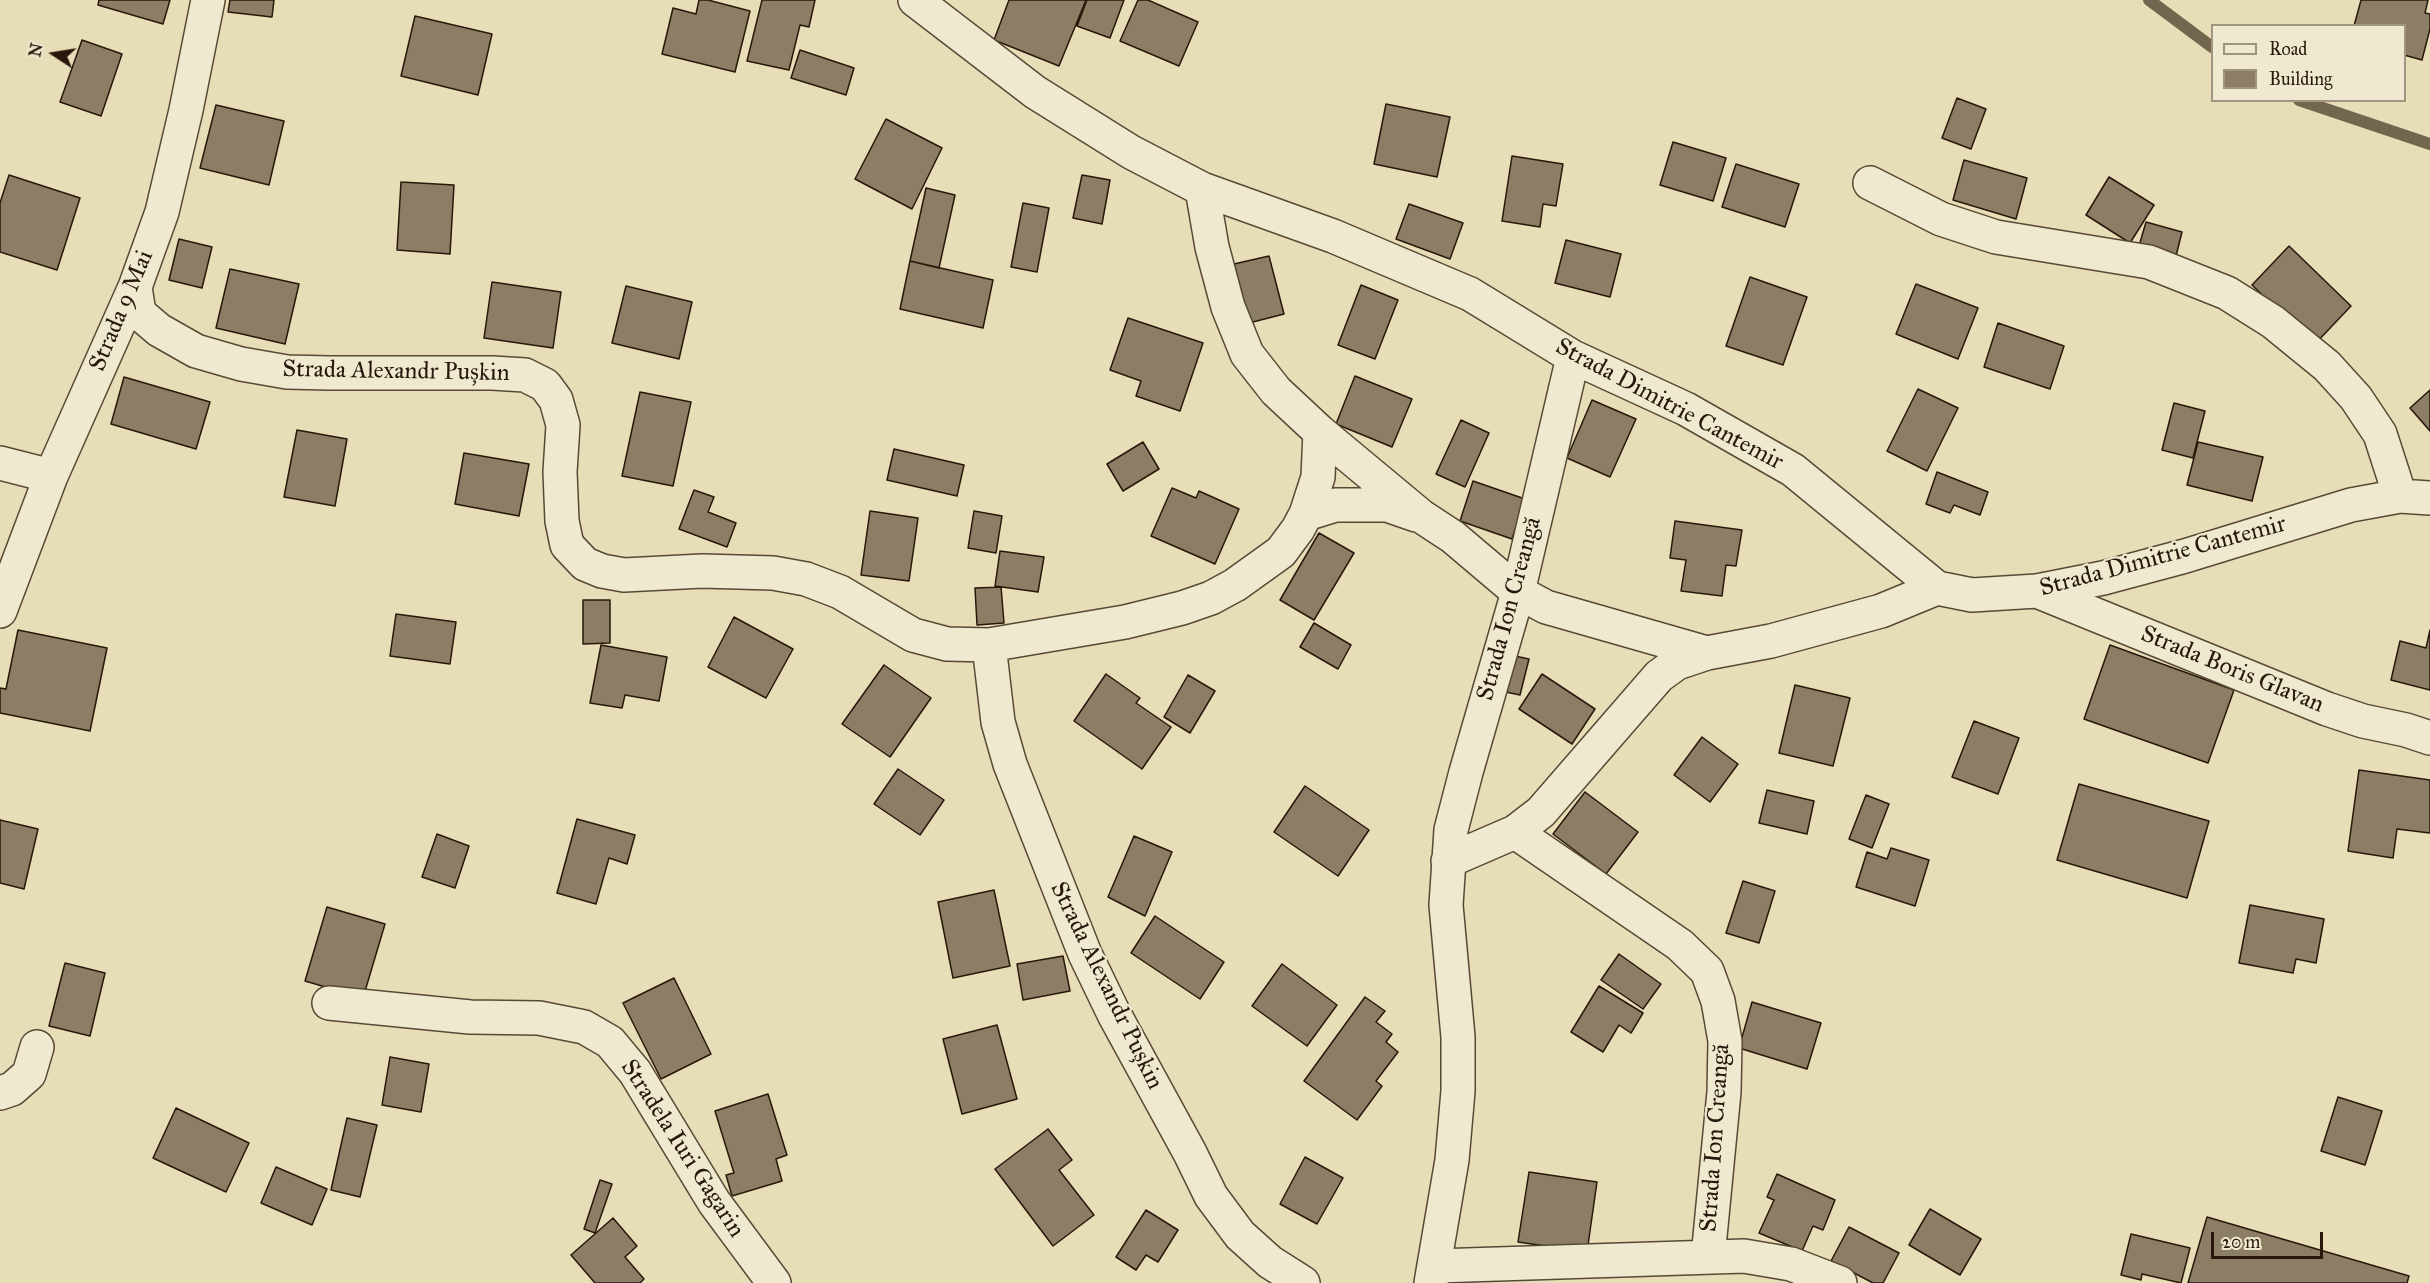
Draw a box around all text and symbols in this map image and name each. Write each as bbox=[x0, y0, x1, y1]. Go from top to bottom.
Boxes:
north arrow bbox=[24, 24, 84, 84]
legend bbox=[2211, 24, 2406, 102]
text: Road bbox=[2269, 38, 2307, 60]
text: N bbox=[25, 42, 47, 59]
text: Building bbox=[2269, 68, 2332, 90]
street label: Strada 9 Mai bbox=[84, 246, 160, 376]
street label: Strada Dimitrie Cantemir bbox=[1550, 333, 1788, 477]
street label: Strada Alexandr Pușkin bbox=[282, 356, 510, 388]
street label: Strada Dimitrie Cantemir bbox=[2037, 510, 2289, 604]
street label: Strada Ion Creangă bbox=[1472, 514, 1548, 704]
street label: Strada Boris Glavan bbox=[2136, 620, 2328, 720]
street label: Strada Alexandr Pușkin bbox=[1043, 878, 1169, 1094]
street label: Strada Ion Creangă bbox=[1695, 1043, 1737, 1233]
street label: Stradela Iuri Gagarin bbox=[614, 1055, 750, 1243]
scale bar bbox=[2214, 1220, 2326, 1258]
text: 20 m bbox=[2222, 1231, 2260, 1253]

